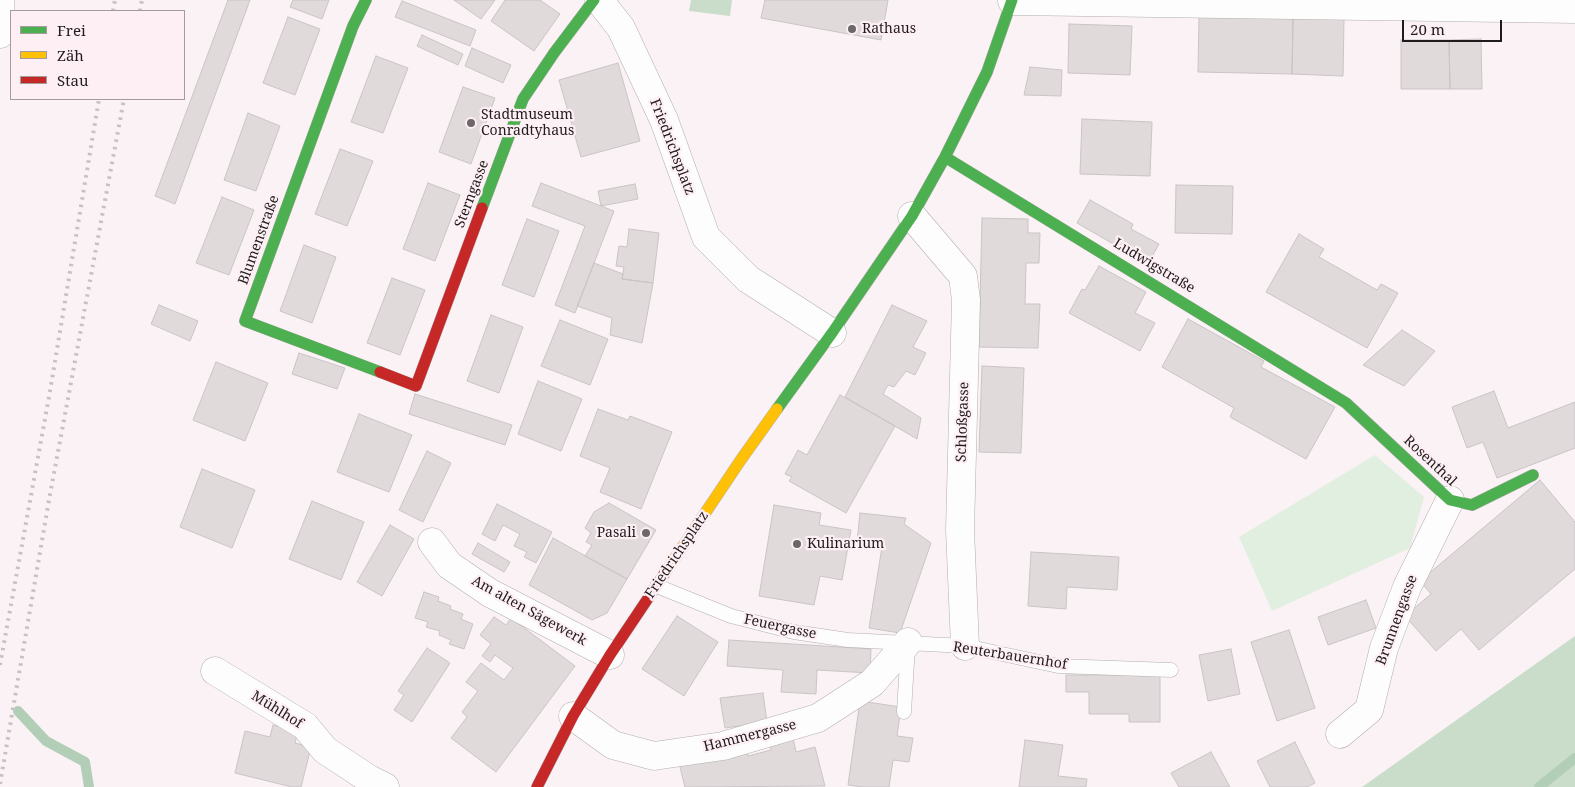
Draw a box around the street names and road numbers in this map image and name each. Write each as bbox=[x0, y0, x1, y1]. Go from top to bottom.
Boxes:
street label: Friedrichsplatz bbox=[646, 97, 698, 197]
street label: Sterngasse bbox=[451, 158, 493, 230]
street label: Blumenstraße bbox=[235, 193, 283, 287]
street label: Ludwigstraße bbox=[1110, 235, 1198, 297]
street label: Schloßgasse bbox=[953, 382, 973, 462]
street label: Rosenthal bbox=[1400, 432, 1460, 490]
street label: Friedrichsplatz bbox=[642, 508, 712, 602]
street label: Am alten Sägewerk bbox=[469, 572, 589, 650]
street label: Brunnengasse bbox=[1373, 573, 1421, 667]
street label: Feuergasse bbox=[742, 611, 818, 643]
street label: Reuterbauernhof bbox=[952, 639, 1068, 673]
street label: Mühlhof bbox=[248, 688, 306, 732]
street label: Hammergasse bbox=[702, 716, 798, 756]

